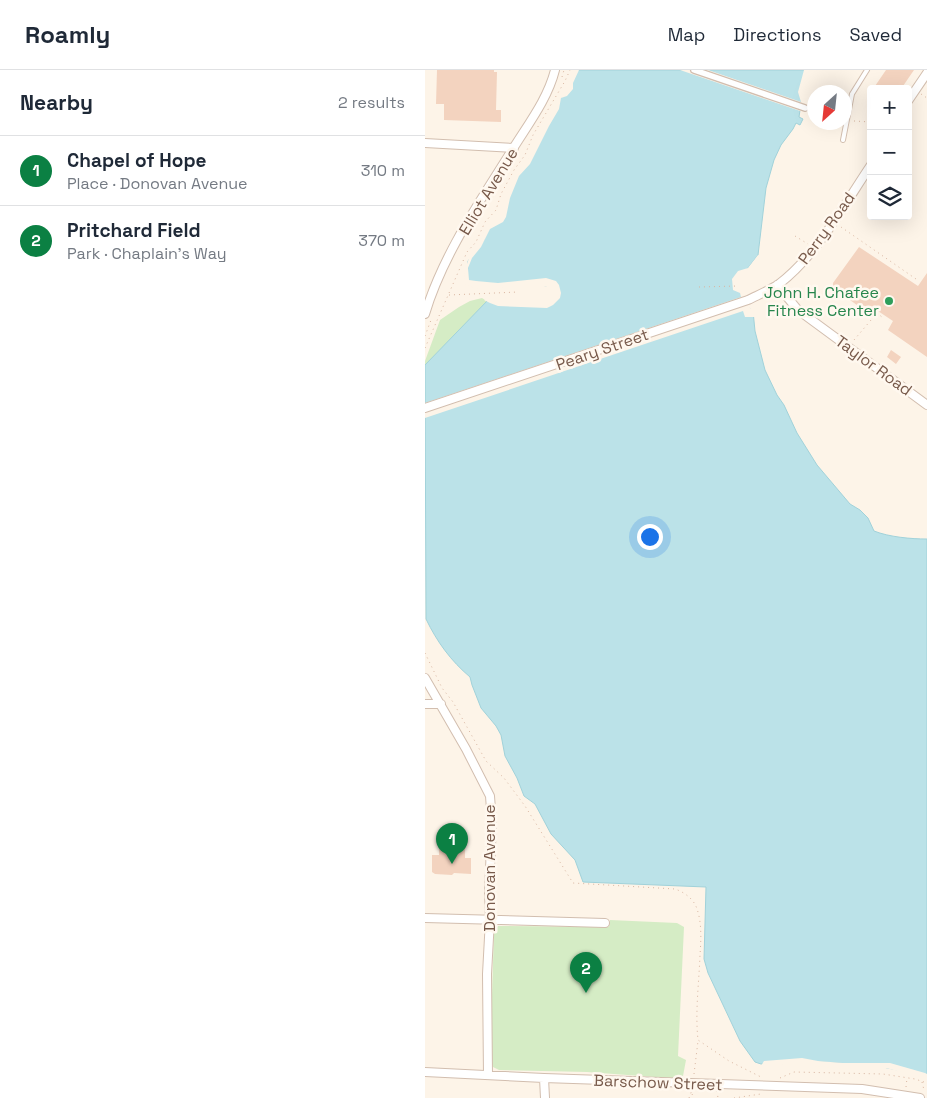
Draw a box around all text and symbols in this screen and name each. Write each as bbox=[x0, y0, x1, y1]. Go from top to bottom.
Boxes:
text: Roamly bbox=[25, 19, 110, 50]
text: Map bbox=[668, 23, 705, 46]
text: Directions bbox=[733, 23, 822, 46]
text: Saved bbox=[850, 23, 902, 46]
north arrow bbox=[807, 85, 852, 130]
map controls bbox=[867, 85, 912, 220]
button: + bbox=[867, 85, 912, 130]
text: Nearby bbox=[20, 89, 93, 116]
text: 2 results bbox=[338, 92, 405, 113]
button: − bbox=[867, 130, 912, 175]
street label: Elliot Avenue bbox=[454, 144, 523, 239]
text: Chapel of Hope bbox=[67, 148, 207, 173]
text: 1 bbox=[32, 160, 40, 181]
text: 310 m bbox=[361, 160, 405, 181]
text: Place · Donovan Avenue bbox=[67, 173, 247, 194]
button: layers bbox=[867, 175, 912, 220]
street label: Perry Road bbox=[793, 188, 860, 268]
text: Pritchard Field bbox=[67, 218, 201, 243]
text: 2 bbox=[31, 230, 41, 251]
text: 370 m bbox=[358, 230, 405, 251]
text: Park · Chaplain's Way bbox=[67, 243, 226, 264]
place label: John H. Chafee Fitness Center bbox=[764, 282, 879, 321]
marker: John H. Chafee Fitness Center bbox=[883, 295, 895, 307]
street label: Peary Street bbox=[553, 324, 651, 375]
street label: Taylor Road bbox=[831, 330, 916, 400]
your location bbox=[637, 524, 663, 550]
street label: Donovan Avenue bbox=[479, 804, 500, 932]
pin: 1 bbox=[436, 823, 468, 864]
pin: 2 bbox=[570, 952, 602, 993]
street label: Barschow Street bbox=[593, 1070, 723, 1095]

